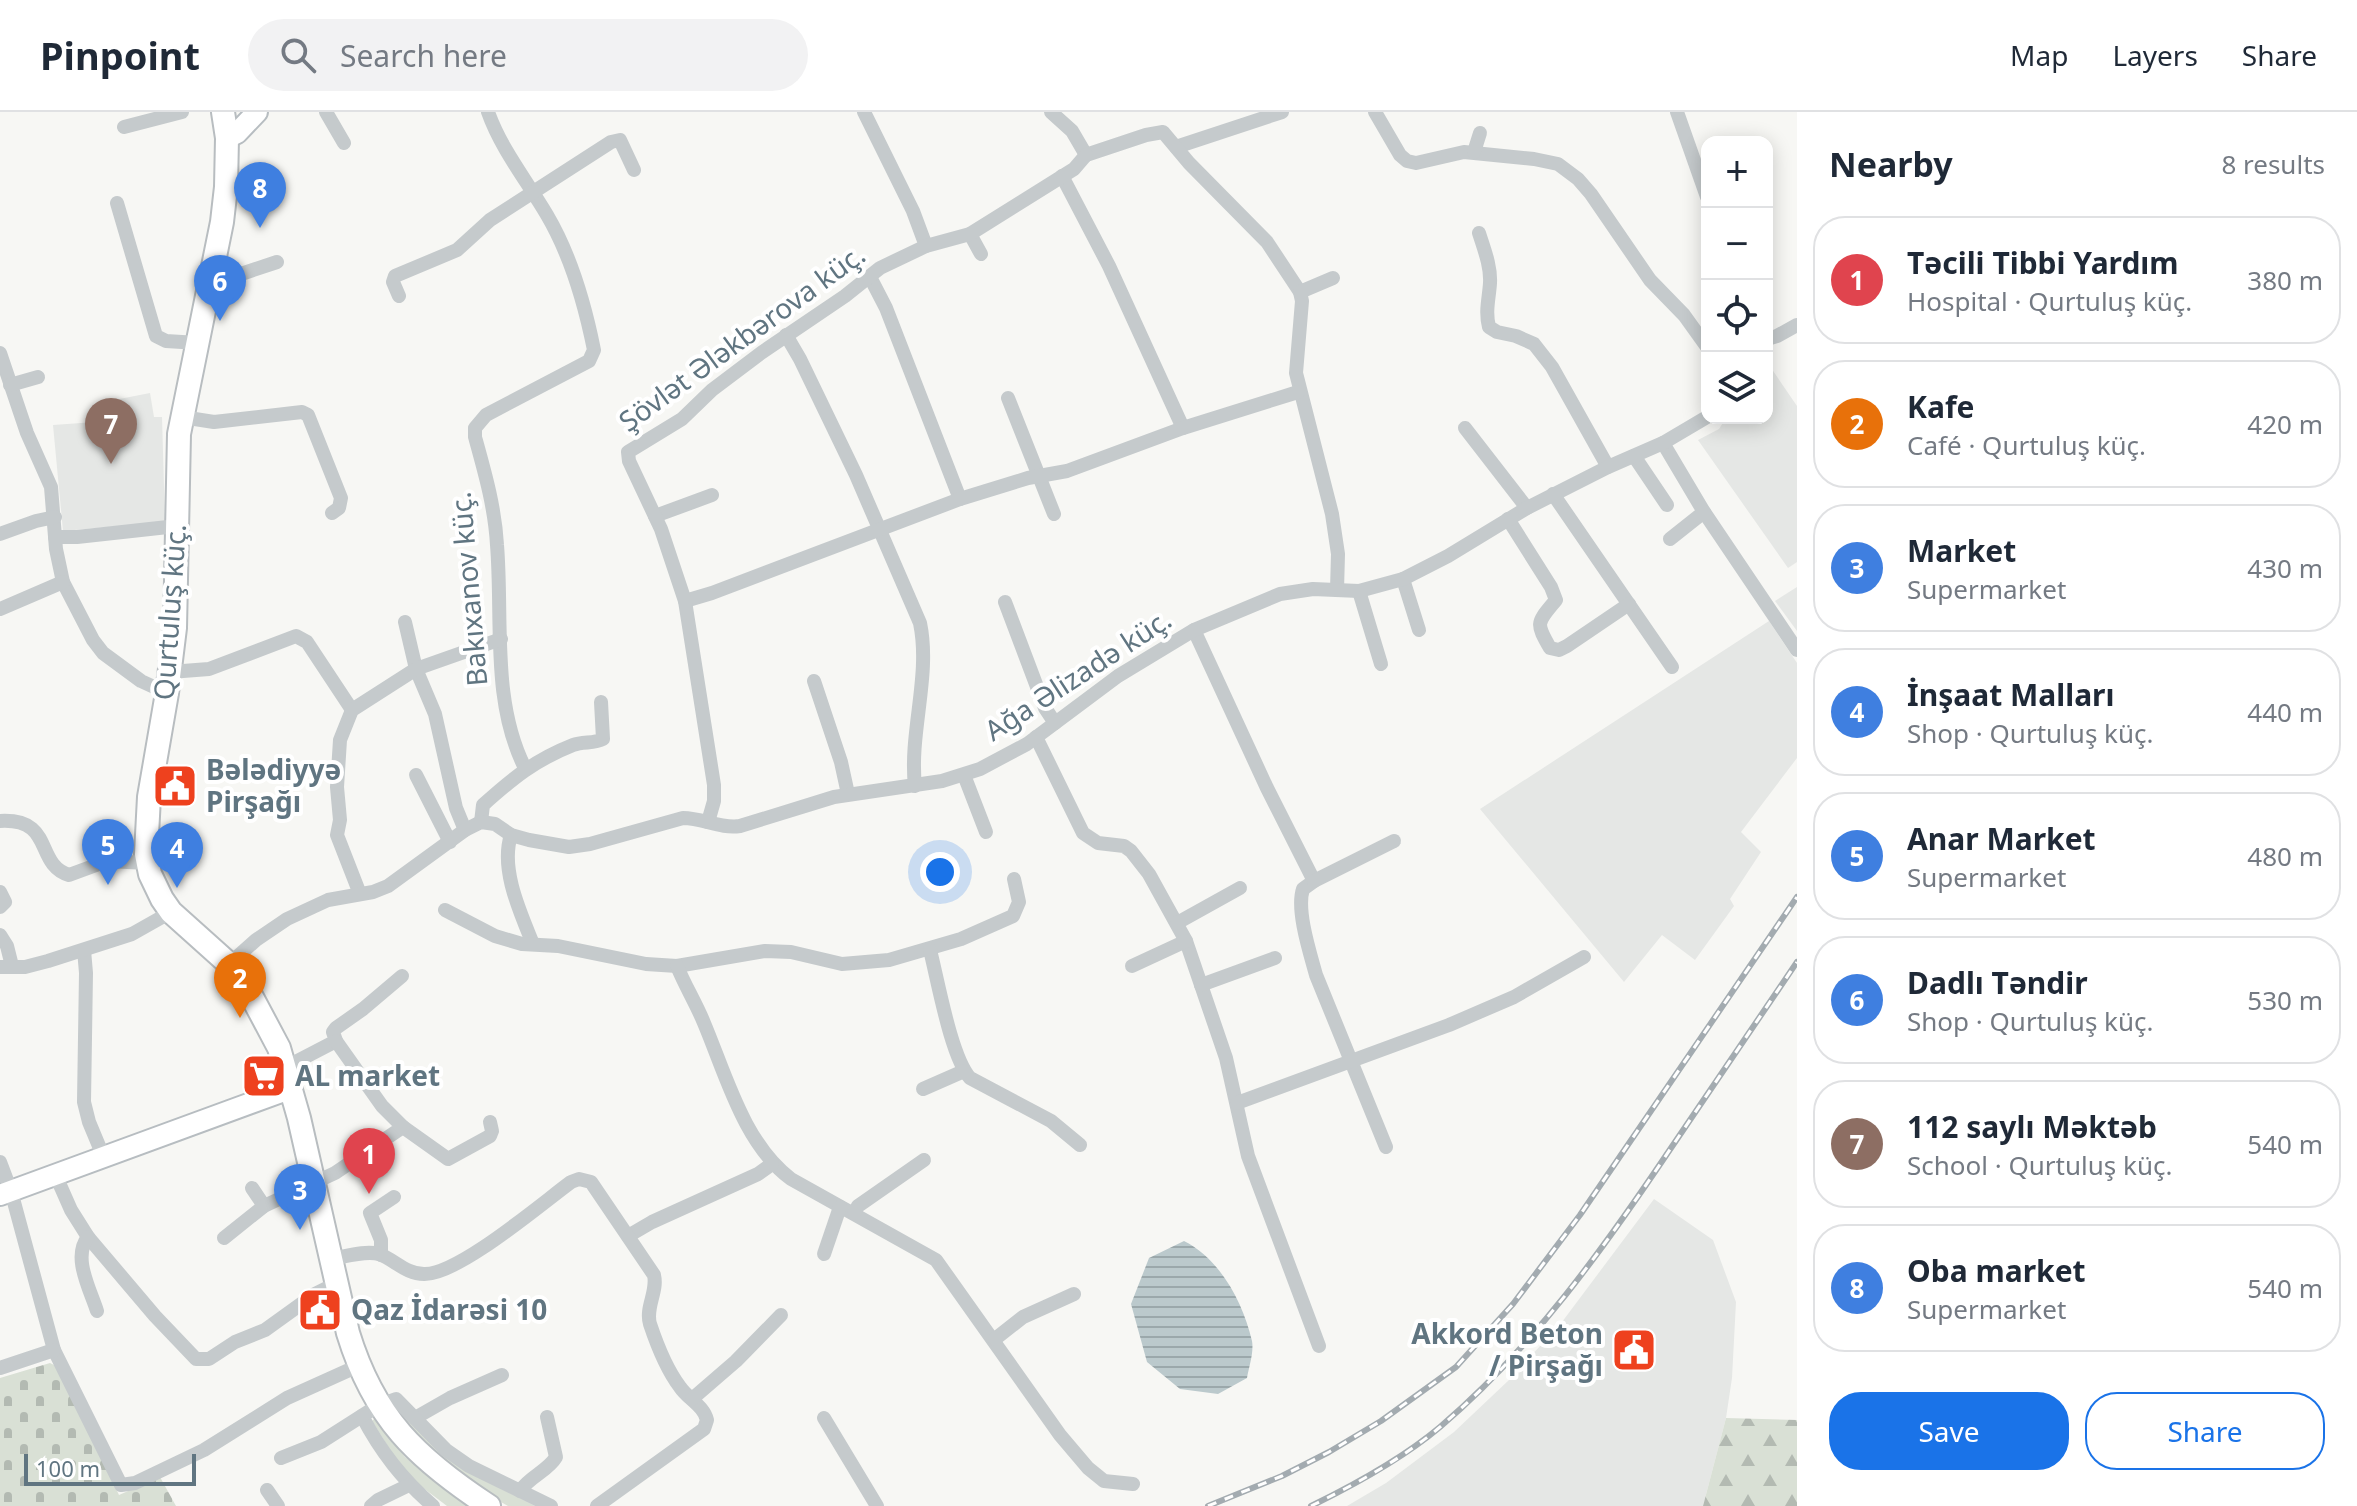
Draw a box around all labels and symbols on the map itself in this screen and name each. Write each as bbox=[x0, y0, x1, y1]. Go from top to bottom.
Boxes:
pin: 8 bbox=[234, 162, 286, 228]
street label: Şövlət Ələkbərova küç. bbox=[611, 235, 872, 440]
pin: 6 bbox=[194, 255, 246, 321]
pin: 7 bbox=[85, 398, 137, 464]
street label: Bakıxanov küç. bbox=[441, 490, 495, 688]
street label: Qurtuluş küç. bbox=[144, 523, 194, 701]
street label: Ağa Əlizadə küç. bbox=[977, 600, 1178, 749]
place label: Bələdiyyə Pirşağı bbox=[206, 750, 341, 820]
public building icon: Bələdiyyə Pirşağı bbox=[151, 762, 199, 810]
pin: 5 bbox=[82, 819, 134, 885]
pin: 4 bbox=[151, 822, 203, 888]
your location bbox=[920, 852, 960, 892]
pin: 2 bbox=[214, 952, 266, 1018]
supermarket icon: AL market bbox=[240, 1052, 288, 1100]
place label: AL market bbox=[295, 1056, 440, 1094]
pin: 1 bbox=[343, 1128, 395, 1194]
pin: 3 bbox=[274, 1164, 326, 1230]
public building icon: Qaz İdarəsi 10 bbox=[296, 1286, 344, 1334]
place label: Qaz İdarəsi 10 bbox=[351, 1290, 547, 1328]
place label: Akkord Beton / Pirşağı bbox=[1411, 1314, 1603, 1384]
public building icon: Akkord Beton / Pirşağı bbox=[1610, 1326, 1658, 1374]
scale bar bbox=[24, 1450, 196, 1486]

